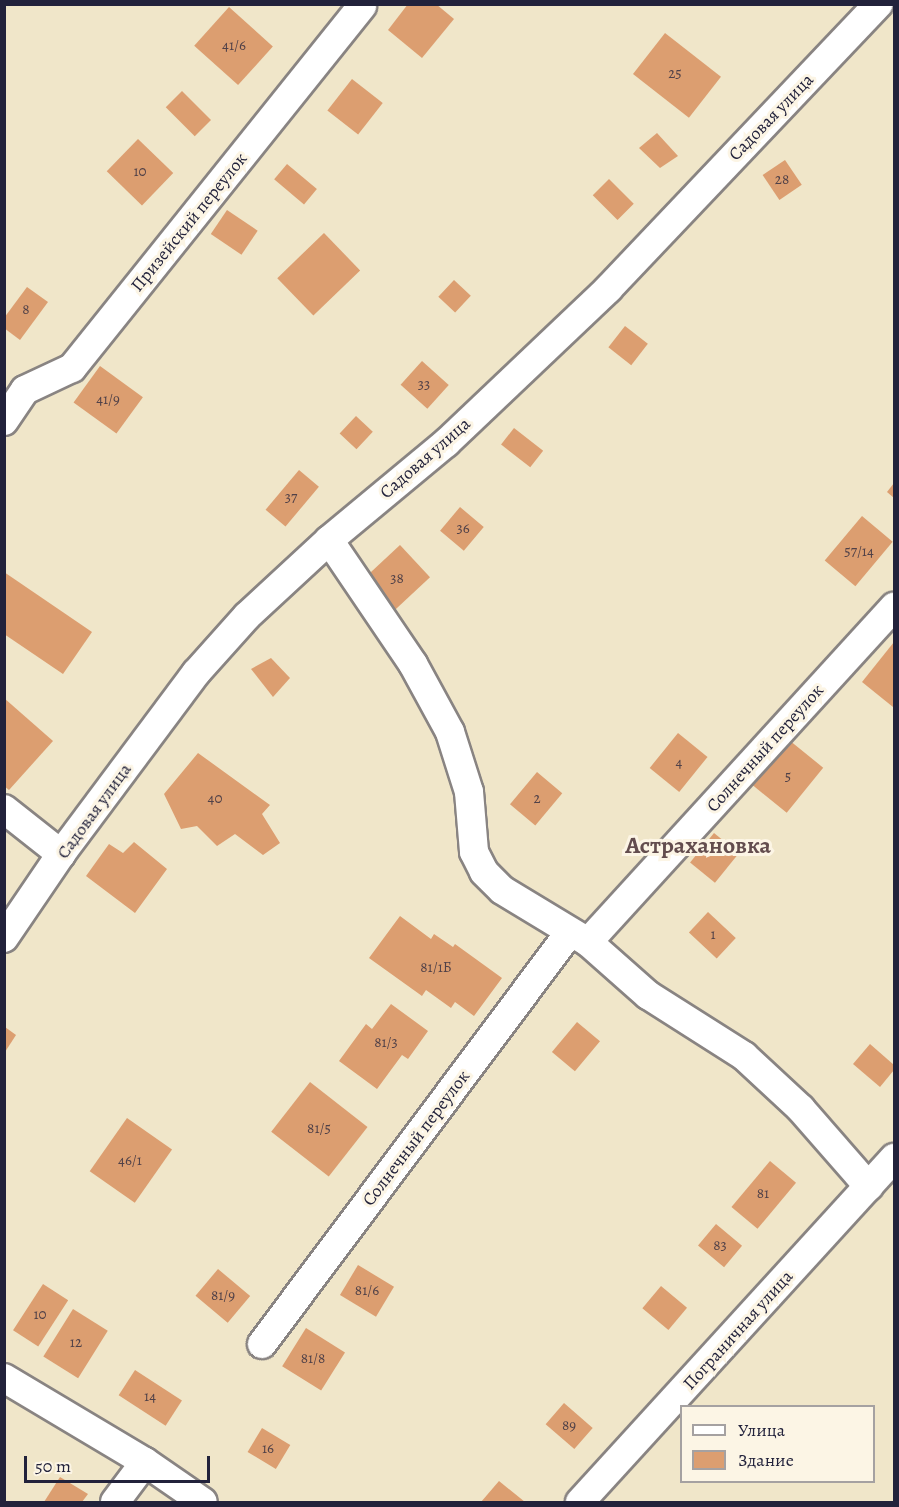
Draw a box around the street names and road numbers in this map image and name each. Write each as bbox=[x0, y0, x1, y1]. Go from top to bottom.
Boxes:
street label: Садовая улица bbox=[724, 69, 818, 165]
street label: Призейский переулок bbox=[126, 148, 252, 296]
street label: Садовая улица bbox=[375, 413, 475, 503]
street label: Солнечный переулок bbox=[702, 680, 828, 816]
street label: Садовая улица bbox=[52, 759, 136, 863]
street label: Солнечный переулок bbox=[358, 1066, 474, 1210]
street label: Пограничная улица bbox=[679, 1266, 797, 1394]

